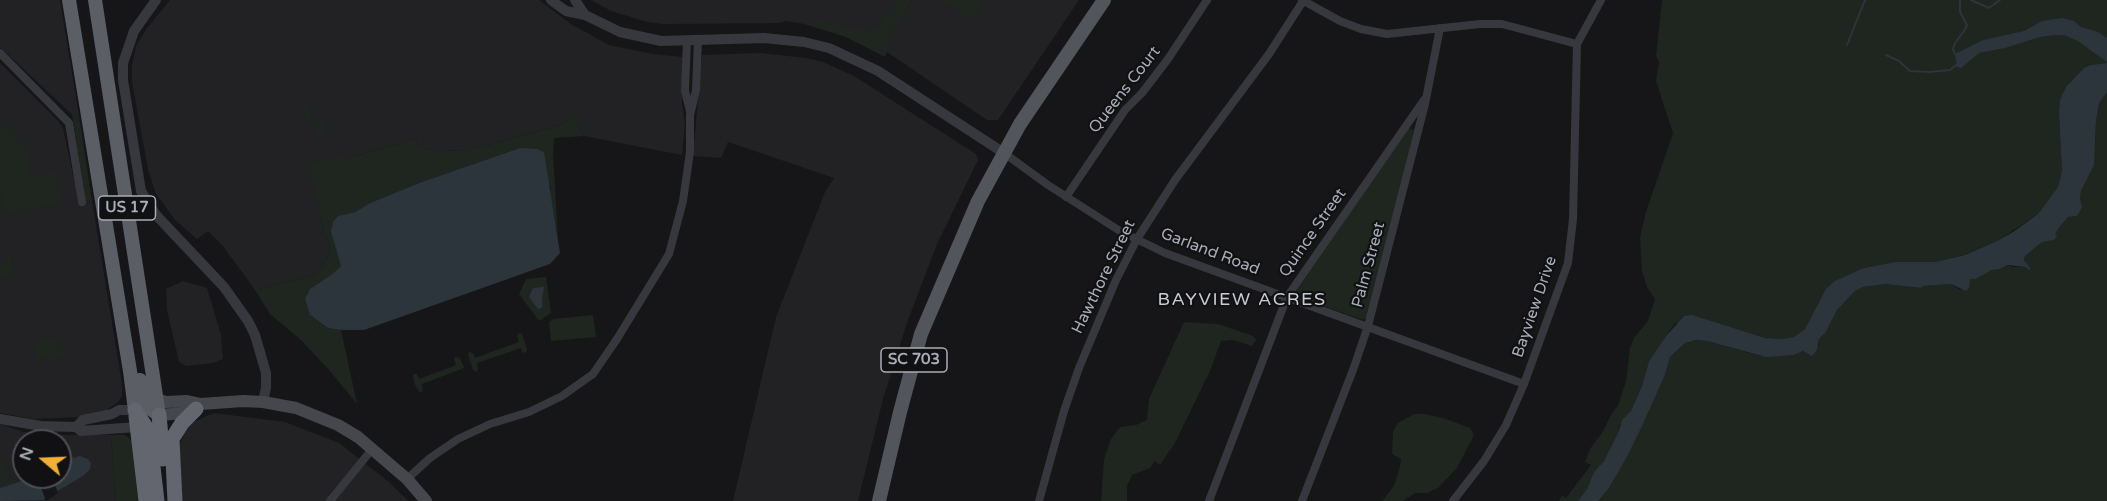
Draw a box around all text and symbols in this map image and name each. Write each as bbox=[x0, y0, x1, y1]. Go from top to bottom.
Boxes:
street label: Queens Court bbox=[1085, 43, 1165, 137]
street label: Quince Street bbox=[1275, 185, 1351, 281]
road number: US 17 bbox=[98, 196, 156, 220]
street label: Hawthore Street bbox=[1068, 217, 1140, 337]
street label: Palm Street bbox=[1348, 220, 1390, 310]
street label: Garland Road bbox=[1158, 224, 1262, 280]
street label: Bayview Drive bbox=[1509, 254, 1561, 360]
district label: BAYVIEW ACRES bbox=[1157, 289, 1327, 311]
road number: SC 703 bbox=[881, 348, 947, 372]
north arrow bbox=[12, 429, 72, 489]
text: N bbox=[15, 444, 38, 463]

